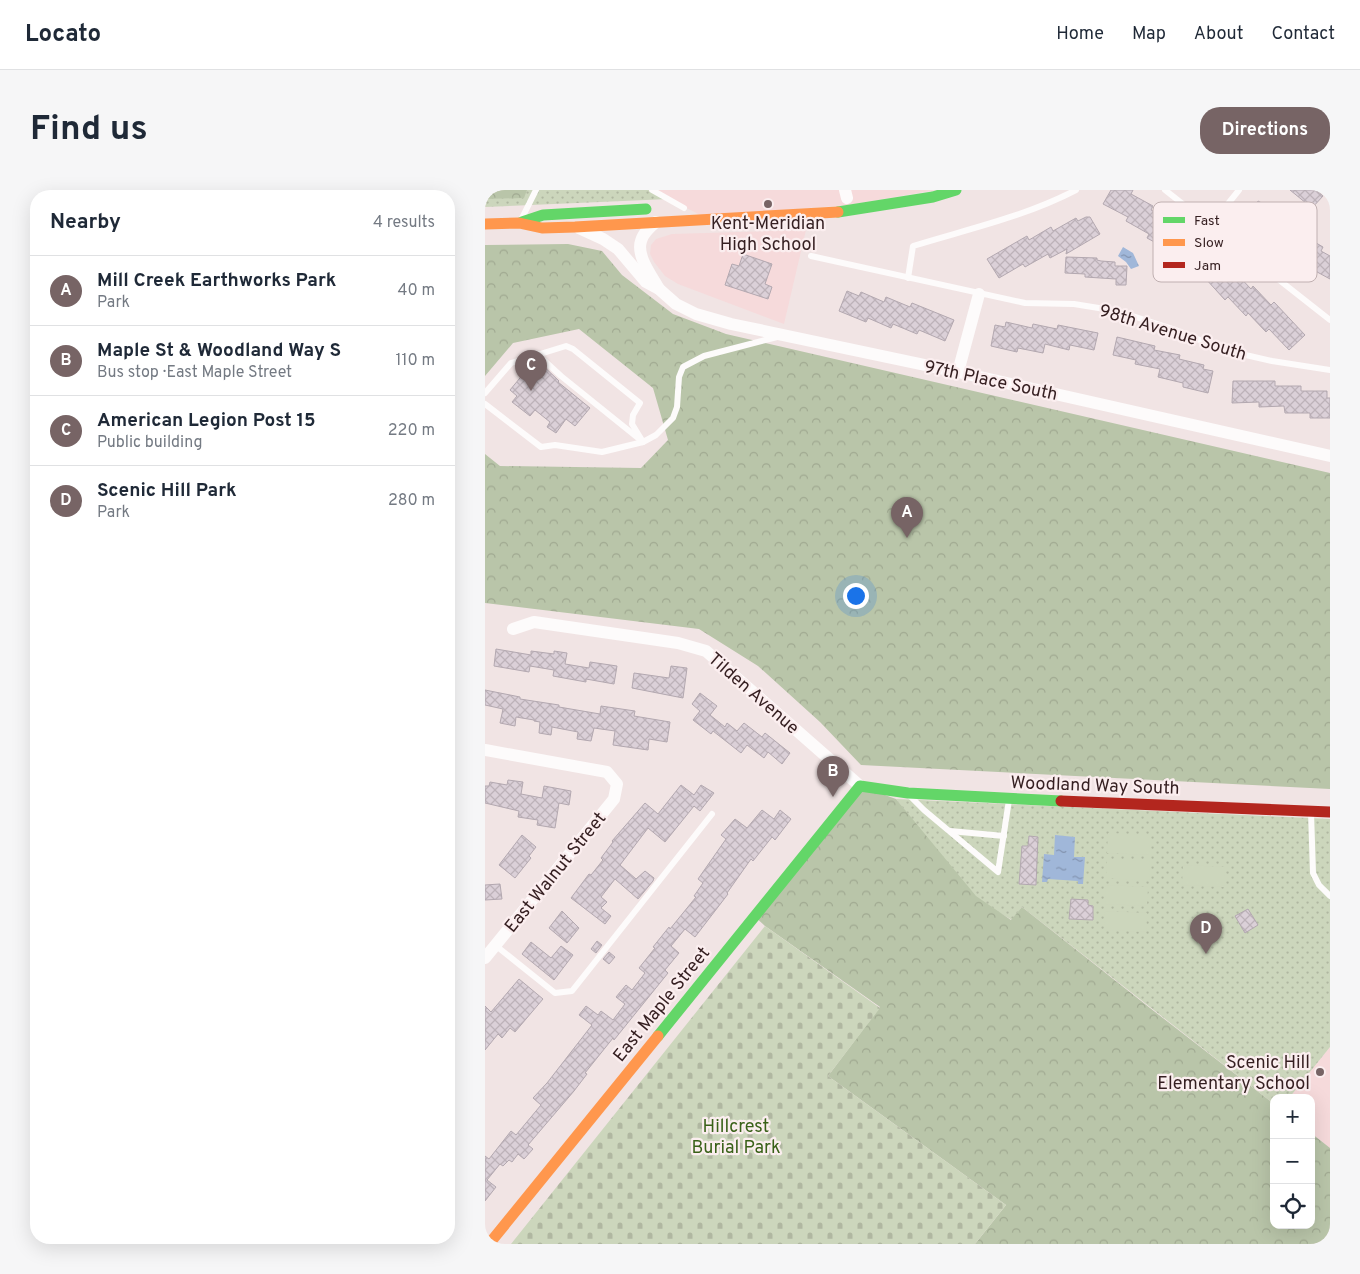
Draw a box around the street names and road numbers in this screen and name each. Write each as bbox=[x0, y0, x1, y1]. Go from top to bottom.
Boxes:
street label: 98th Avenue South bbox=[1096, 300, 1249, 367]
street label: 97th Place South bbox=[922, 356, 1060, 407]
street label: Tilden Avenue bbox=[703, 648, 803, 740]
street label: Woodland Way South bbox=[1010, 772, 1180, 801]
street label: East Walnut Street bbox=[500, 808, 612, 938]
street label: East Maple Street bbox=[609, 943, 716, 1067]

